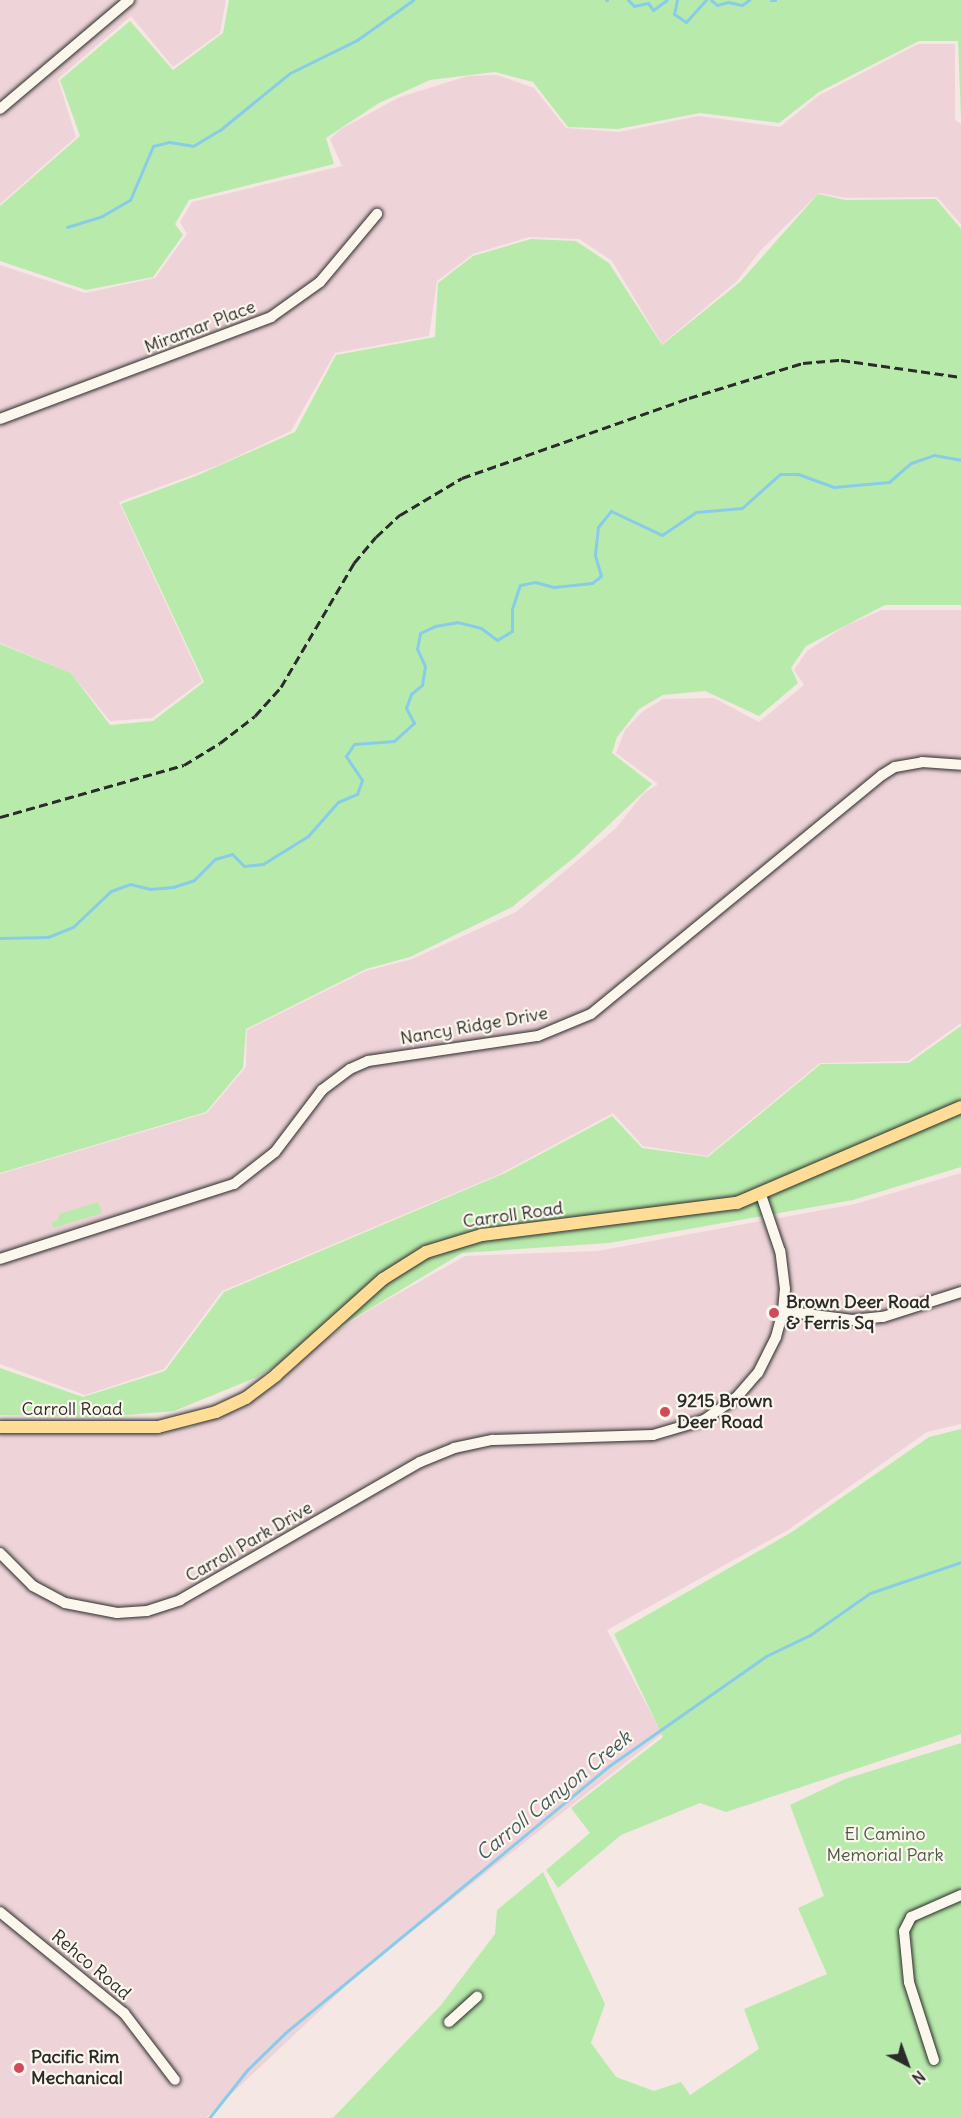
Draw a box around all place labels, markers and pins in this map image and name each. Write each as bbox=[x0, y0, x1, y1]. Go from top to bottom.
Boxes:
place label: Brown Deer Road & Ferris Sq bbox=[786, 1292, 930, 1334]
marker: Brown Deer Road & Ferris Sq bbox=[767, 1306, 781, 1320]
place label: 9215 Brown Deer Road bbox=[677, 1391, 773, 1434]
marker: 9215 Brown Deer Road bbox=[658, 1405, 672, 1419]
place label: Pacific Rim Mechanical bbox=[31, 2047, 123, 2090]
marker: Pacific Rim Mechanical bbox=[12, 2061, 26, 2075]

